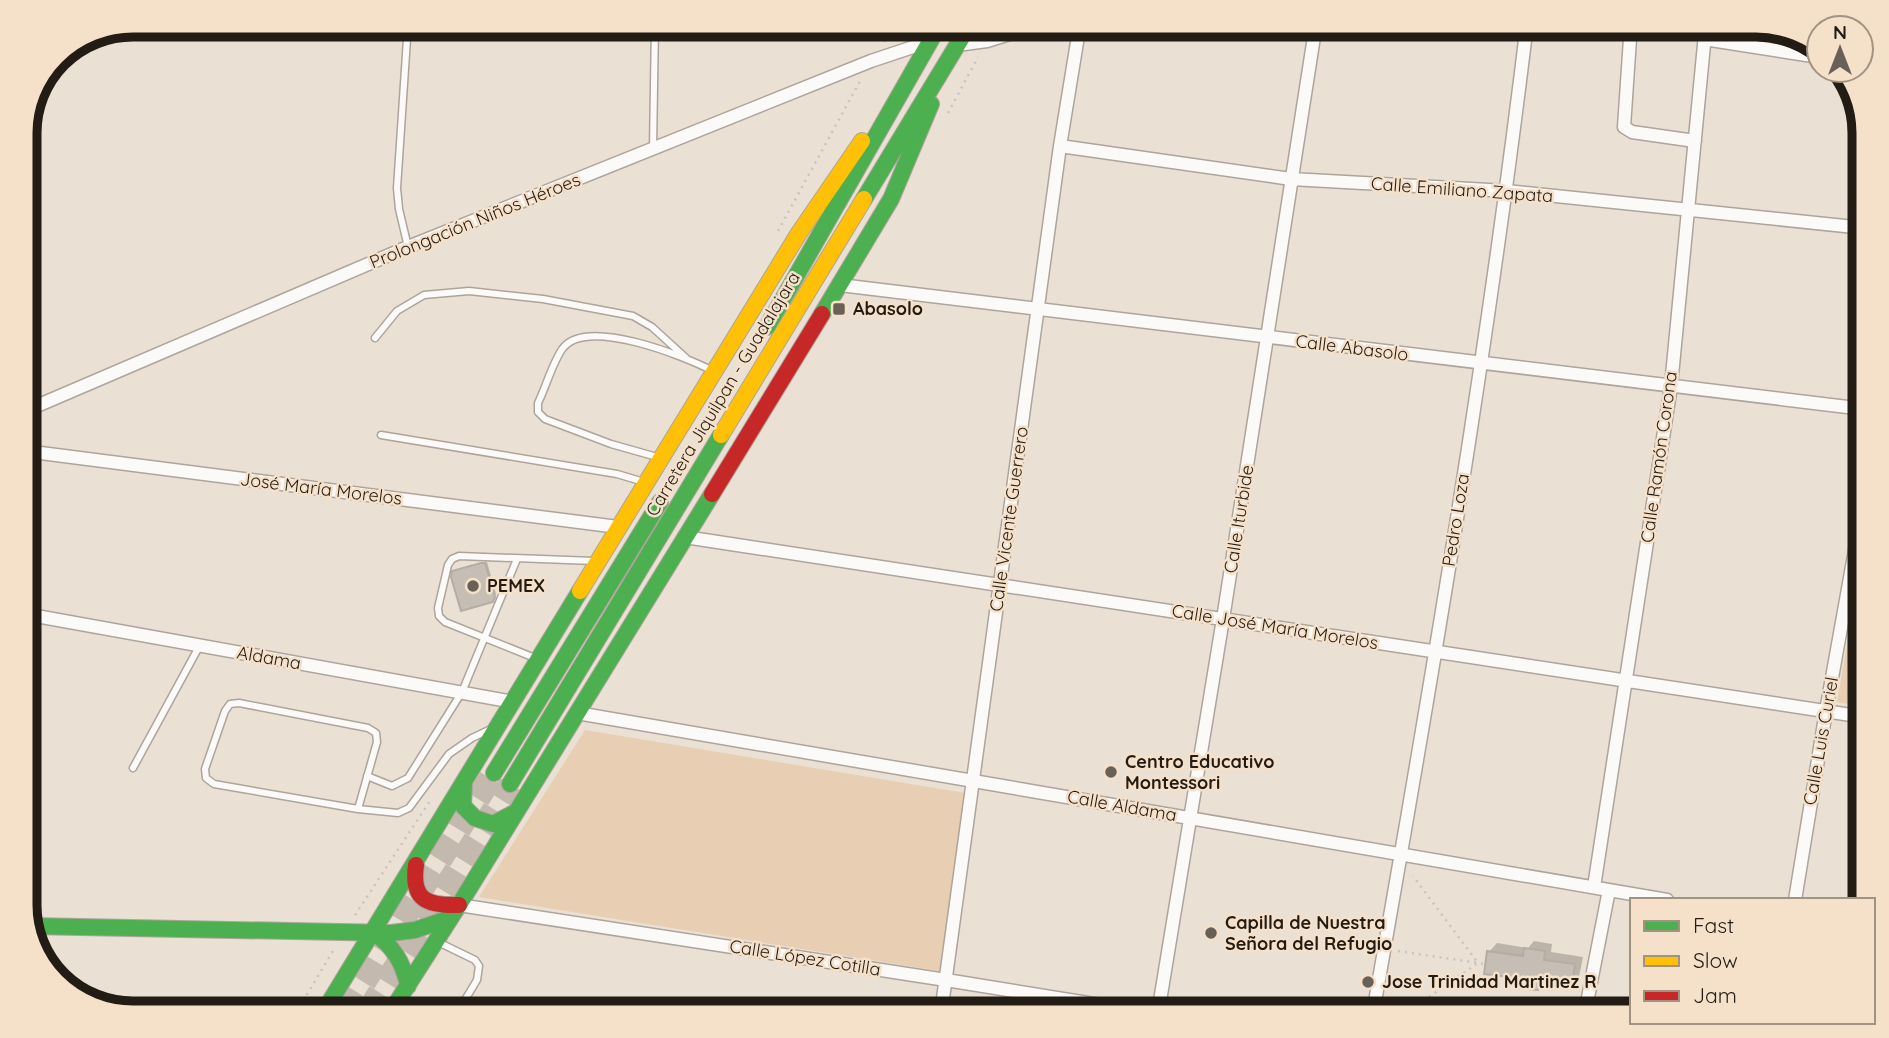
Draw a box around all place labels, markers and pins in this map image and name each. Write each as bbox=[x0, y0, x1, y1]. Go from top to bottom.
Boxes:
place label: Abasolo bbox=[853, 297, 923, 320]
marker: Abasolo bbox=[831, 301, 847, 317]
place label: PEMEX bbox=[487, 574, 545, 597]
marker: PEMEX bbox=[465, 578, 481, 594]
place label: Centro Educativo Montessori bbox=[1125, 750, 1275, 794]
marker: Centro Educativo Montessori bbox=[1103, 764, 1119, 780]
place label: Capilla de Nuestra Señora del Refugio bbox=[1225, 911, 1392, 955]
marker: Capilla de Nuestra Señora del Refugio bbox=[1203, 925, 1219, 941]
place label: Jose Trinidad Martinez R bbox=[1382, 970, 1597, 993]
marker: Jose Trinidad Martinez R bbox=[1360, 974, 1376, 990]

